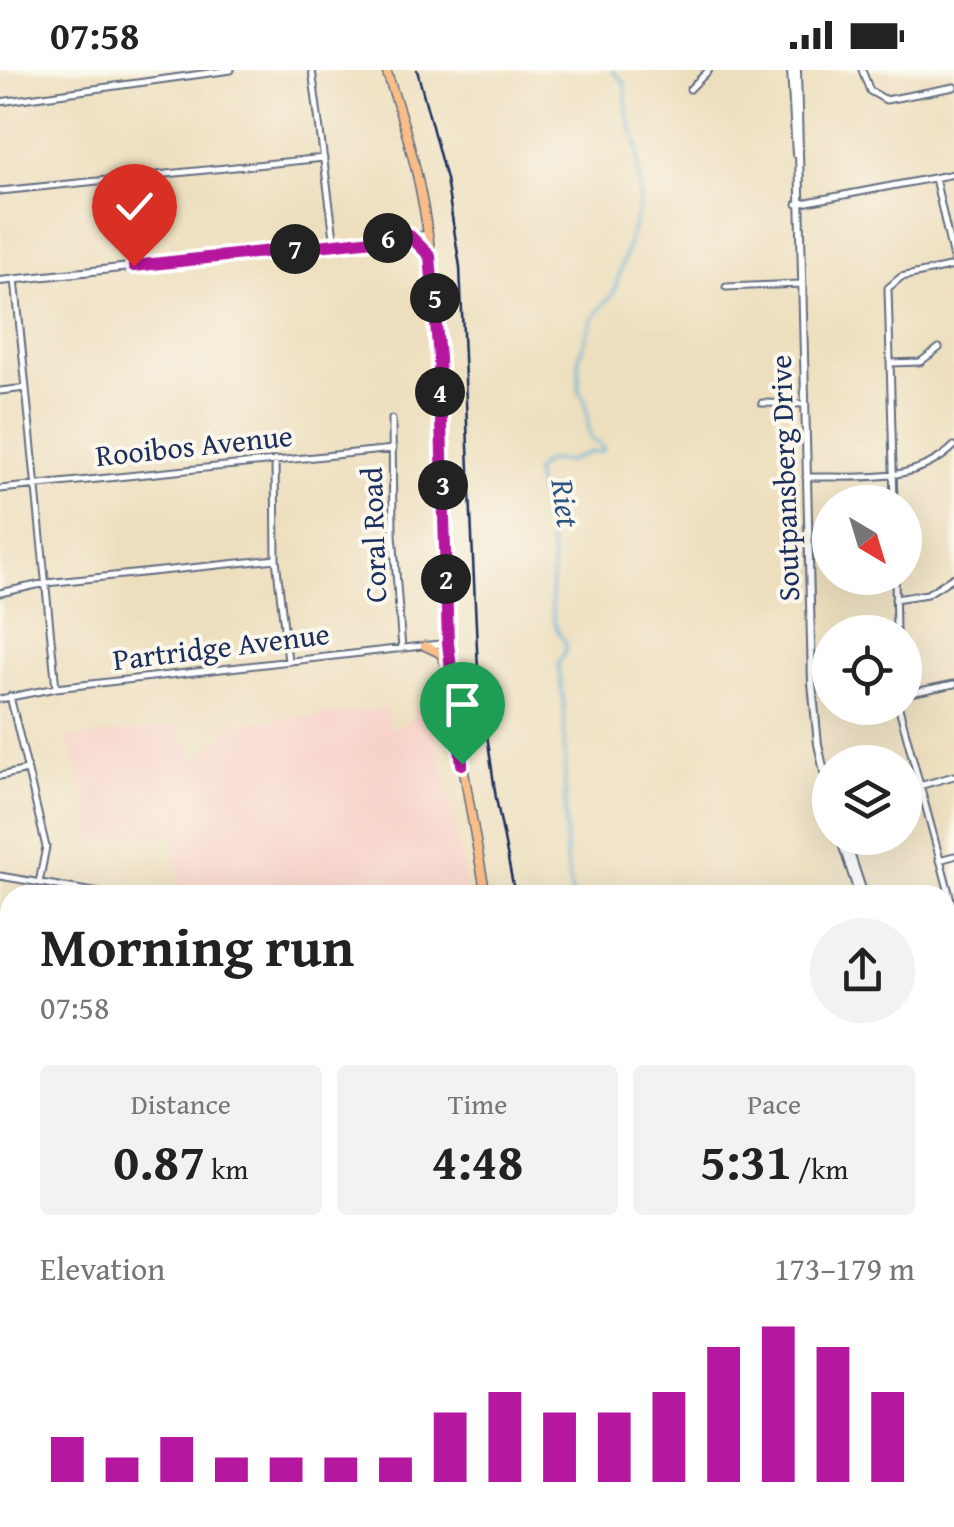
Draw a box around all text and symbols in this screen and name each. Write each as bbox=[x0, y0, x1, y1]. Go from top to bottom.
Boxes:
text: 07:58 bbox=[50, 7, 140, 63]
pin bbox=[92, 164, 177, 267]
icon: check bbox=[107, 179, 162, 234]
pin: 6 bbox=[363, 213, 413, 263]
text: 6 bbox=[381, 217, 395, 258]
pin: 7 bbox=[270, 224, 320, 274]
text: 7 bbox=[288, 228, 302, 269]
pin: 5 bbox=[410, 273, 460, 323]
text: 5 bbox=[428, 277, 442, 318]
street label: Soutpansberg Drive bbox=[758, 354, 810, 602]
pin: 4 bbox=[415, 367, 465, 417]
text: 4 bbox=[433, 371, 447, 412]
street label: Rooibos Avenue bbox=[93, 413, 295, 477]
pin: 3 bbox=[418, 460, 468, 510]
text: 3 bbox=[436, 464, 450, 505]
street label: Coral Road bbox=[349, 466, 397, 604]
water label: Riet bbox=[539, 475, 593, 531]
north arrow bbox=[812, 485, 922, 595]
map controls bbox=[812, 485, 922, 855]
pin: 2 bbox=[421, 554, 471, 604]
text: 2 bbox=[439, 558, 453, 599]
street label: Partridge Avenue bbox=[110, 611, 332, 681]
button: locate bbox=[812, 615, 922, 725]
pin bbox=[420, 662, 505, 765]
icon: arrive bbox=[435, 677, 490, 732]
button: layers bbox=[812, 745, 922, 855]
text: Morning run bbox=[40, 906, 354, 986]
button: share bbox=[810, 918, 915, 1023]
text: 07:58 bbox=[40, 984, 109, 1031]
text: Distance bbox=[131, 1083, 231, 1124]
text: Time bbox=[448, 1083, 507, 1124]
text: Pace bbox=[747, 1083, 801, 1124]
text: 0.87 bbox=[113, 1124, 205, 1197]
text: 4:48 bbox=[432, 1124, 523, 1197]
text: 5:31 bbox=[700, 1124, 792, 1197]
text: km bbox=[205, 1148, 248, 1189]
text: /km bbox=[792, 1148, 848, 1189]
text: Elevation bbox=[40, 1245, 165, 1292]
text: 173–179 m bbox=[774, 1245, 915, 1292]

